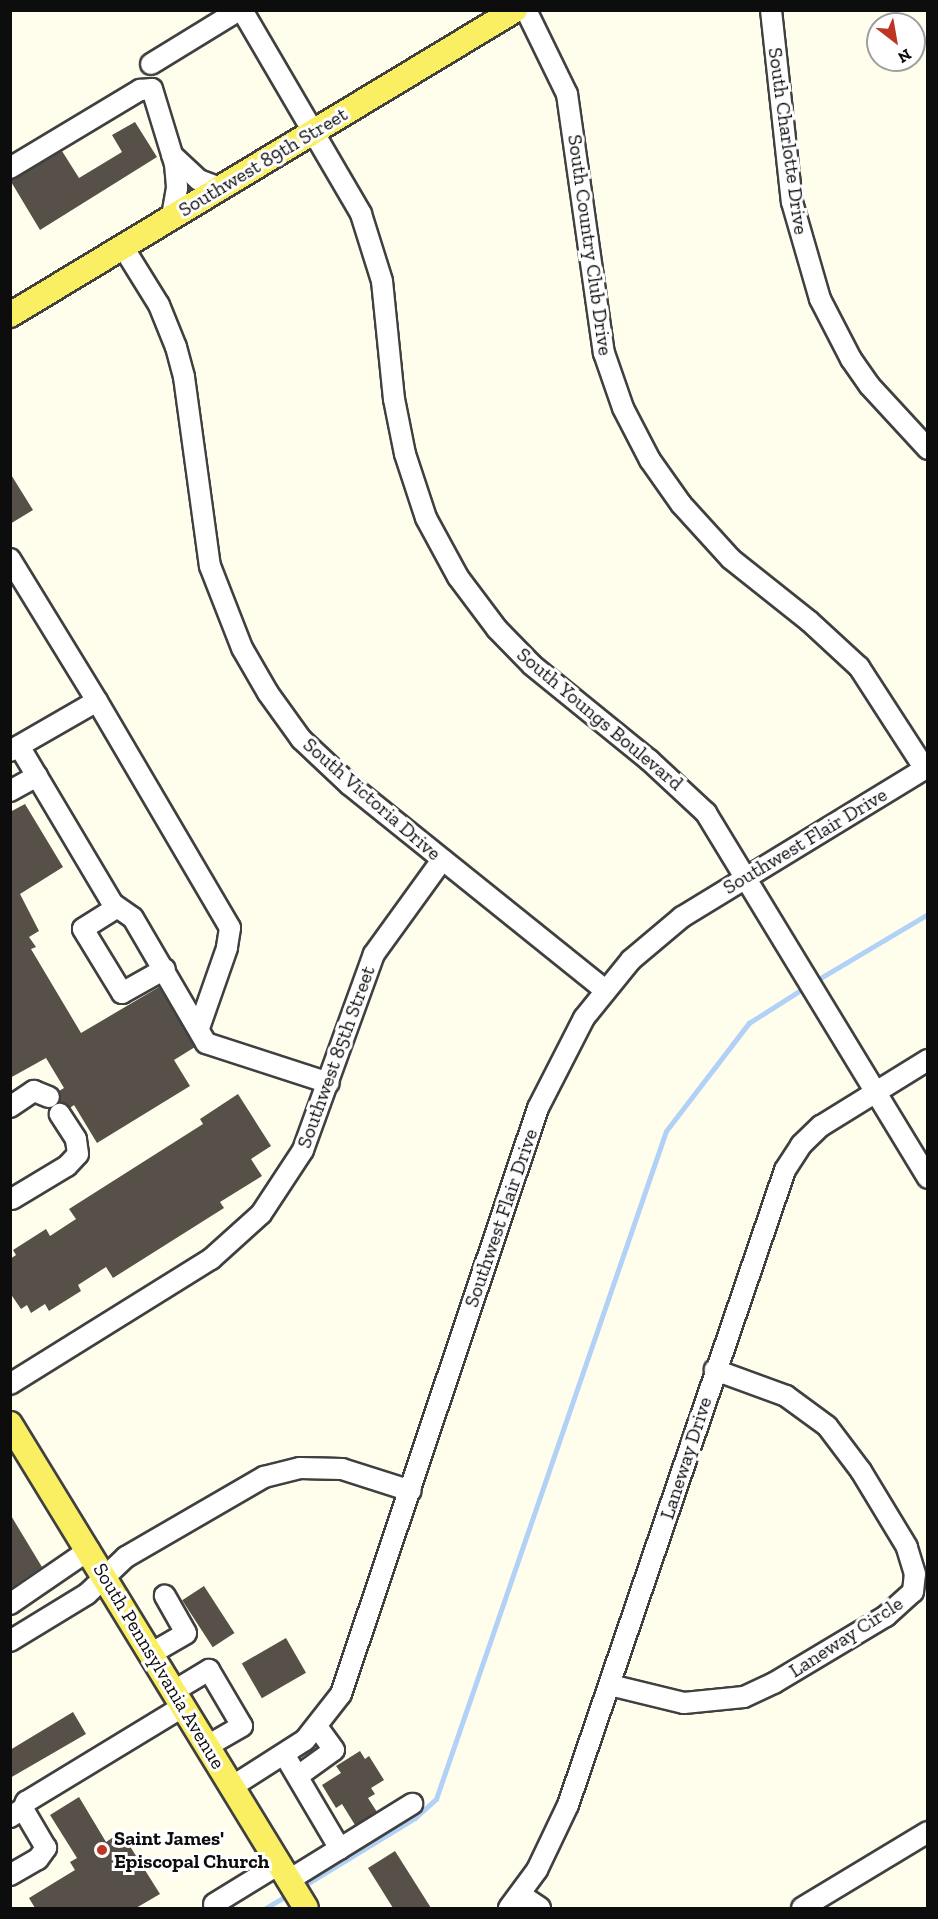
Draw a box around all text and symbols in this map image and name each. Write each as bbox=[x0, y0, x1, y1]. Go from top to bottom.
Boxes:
north arrow bbox=[866, 12, 926, 72]
text: N bbox=[894, 45, 915, 67]
street label: South Charlotte Drive bbox=[763, 46, 813, 236]
street label: Southwest 89th Street bbox=[174, 102, 352, 222]
street label: South Country Club Drive bbox=[563, 133, 617, 357]
street label: South Youngs Boulevard bbox=[512, 642, 688, 796]
street label: South Victoria Drive bbox=[298, 732, 446, 866]
street label: Southwest Flair Drive bbox=[719, 782, 891, 900]
street label: Southwest 85th Street bbox=[292, 962, 380, 1152]
street label: Southwest Flair Drive bbox=[459, 1126, 543, 1310]
street label: Laneway Drive bbox=[655, 1394, 717, 1522]
street label: South Pennsylvania Avenue bbox=[88, 1558, 230, 1774]
street label: Laneway Circle bbox=[784, 1591, 908, 1683]
place label: Saint James' Episcopal Church bbox=[114, 1826, 269, 1873]
marker: Saint James' Episcopal Church bbox=[95, 1843, 109, 1857]

